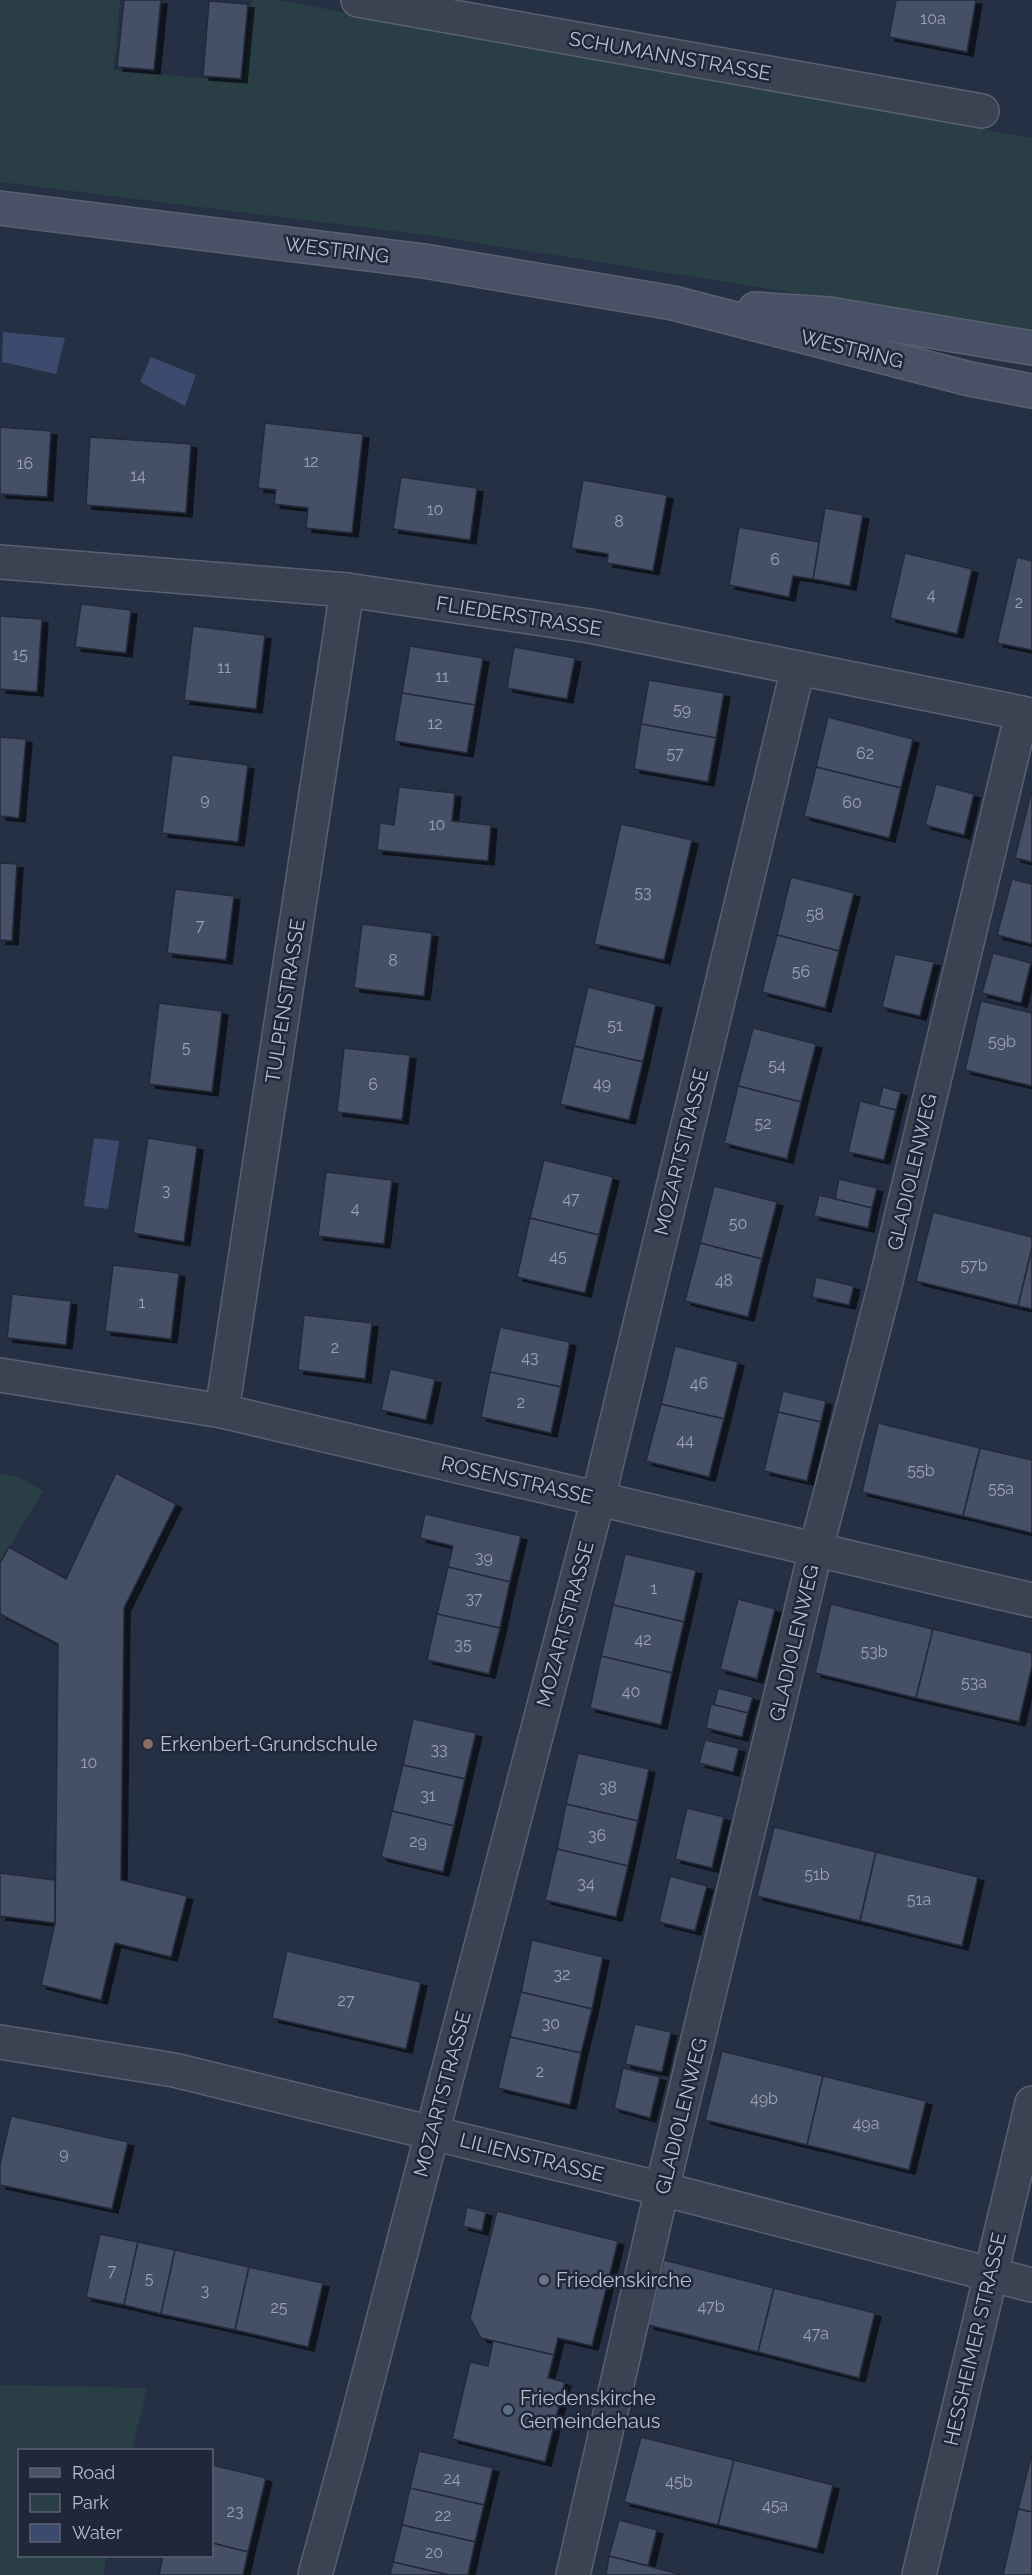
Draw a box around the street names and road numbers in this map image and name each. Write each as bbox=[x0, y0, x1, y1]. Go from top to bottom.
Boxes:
street label: SCHUMANNSTRASSE bbox=[567, 26, 773, 86]
street label: WESTRING bbox=[283, 232, 391, 268]
street label: WESTRING bbox=[798, 325, 906, 373]
street label: FLIEDERSTRASSE bbox=[435, 591, 603, 641]
street label: TULPENSTRASSE bbox=[260, 917, 310, 1085]
street label: MOZARTSTRASSE bbox=[649, 1066, 713, 1238]
street label: GLADIOLENWEG bbox=[882, 1091, 942, 1253]
street label: ROSENSTRASSE bbox=[439, 1451, 595, 1509]
street label: MOZARTSTRASSE bbox=[531, 1539, 599, 1709]
street label: GLADIOLENWEG bbox=[764, 1562, 824, 1724]
street label: MOZARTSTRASSE bbox=[408, 2009, 476, 2179]
street label: GLADIOLENWEG bbox=[650, 2035, 712, 2197]
street label: LILIENSTRASSE bbox=[457, 2127, 607, 2187]
street label: HESSHEIMER STRASSE bbox=[939, 2230, 1011, 2448]

